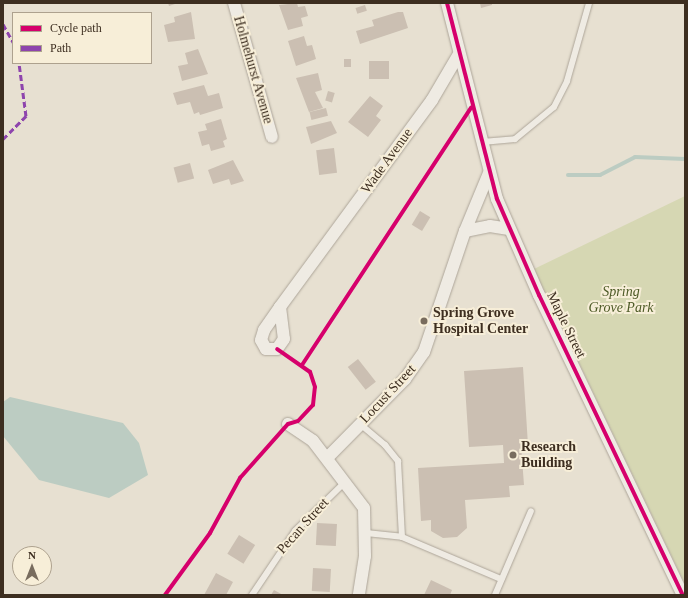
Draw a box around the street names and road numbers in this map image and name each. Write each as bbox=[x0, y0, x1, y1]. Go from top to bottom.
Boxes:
street label: Holmehurst Avenue bbox=[229, 14, 277, 126]
street label: Wade Avenue bbox=[357, 125, 417, 197]
street label: Maple Street bbox=[543, 289, 589, 361]
street label: Locust Street bbox=[357, 361, 419, 427]
street label: Pecan Street bbox=[273, 495, 333, 557]

